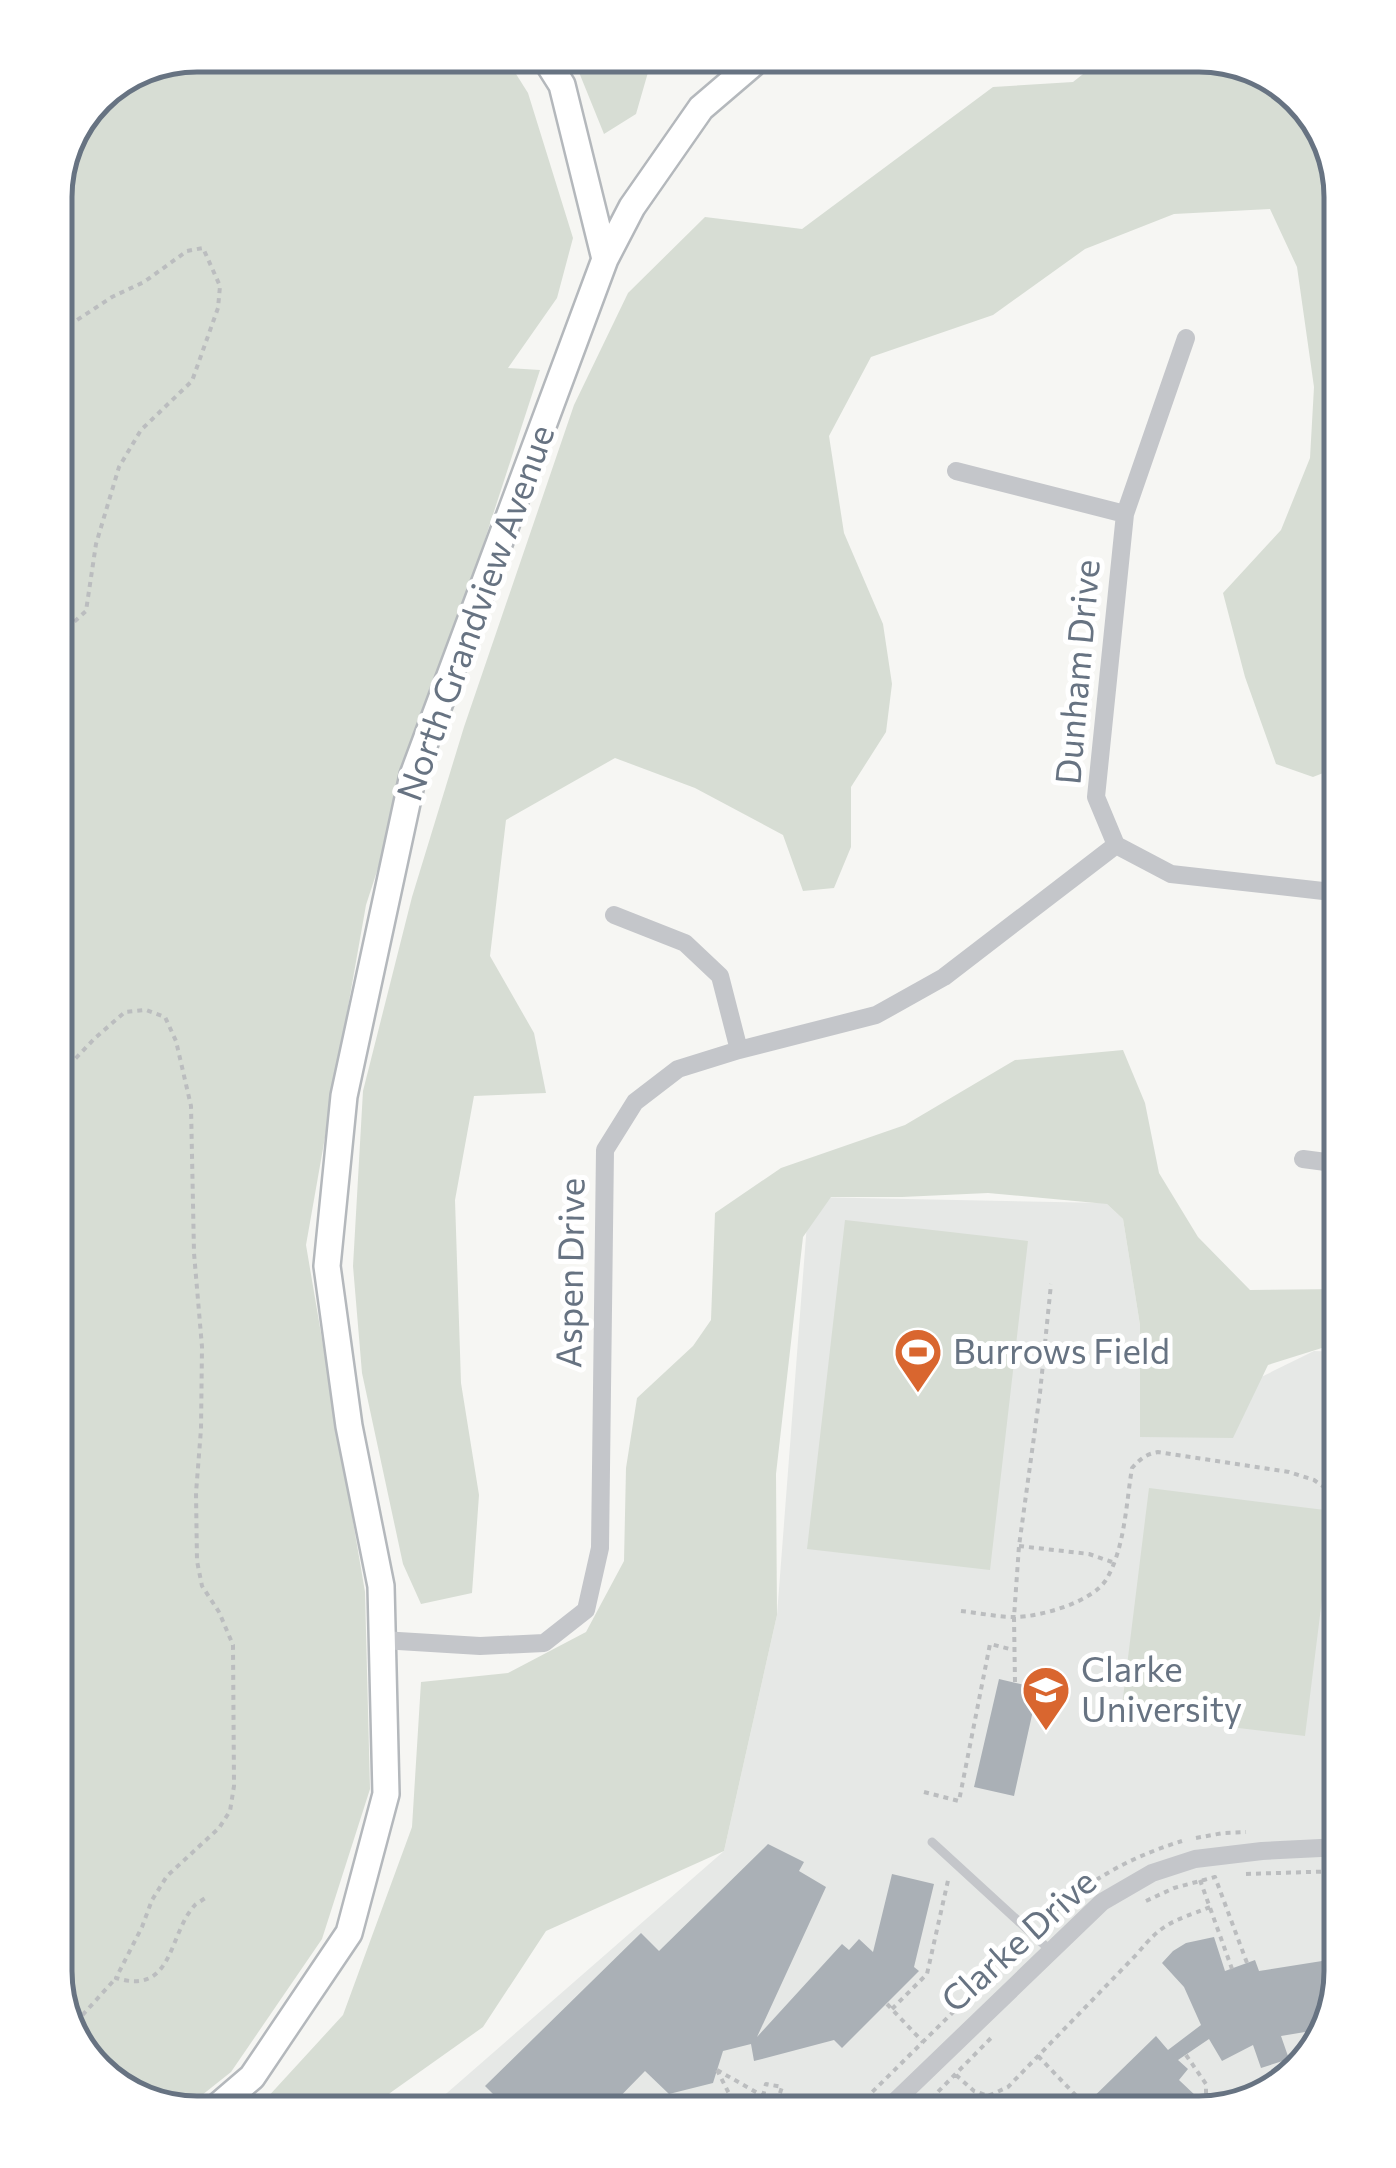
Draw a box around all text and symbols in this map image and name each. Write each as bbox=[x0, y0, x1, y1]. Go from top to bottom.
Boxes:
street label: North Grandview Avenue bbox=[386, 418, 562, 806]
street label: Dunham Drive bbox=[1044, 558, 1107, 786]
street label: Aspen Drive bbox=[545, 1177, 592, 1369]
sports icon: Burrows Field bbox=[892, 1326, 944, 1394]
place label: Burrows Field bbox=[953, 1328, 1170, 1371]
place label: Clarke University bbox=[1081, 1646, 1242, 1729]
school or university icon: Clarke University bbox=[1020, 1664, 1072, 1732]
street label: Clarke Drive bbox=[931, 1859, 1103, 2020]

